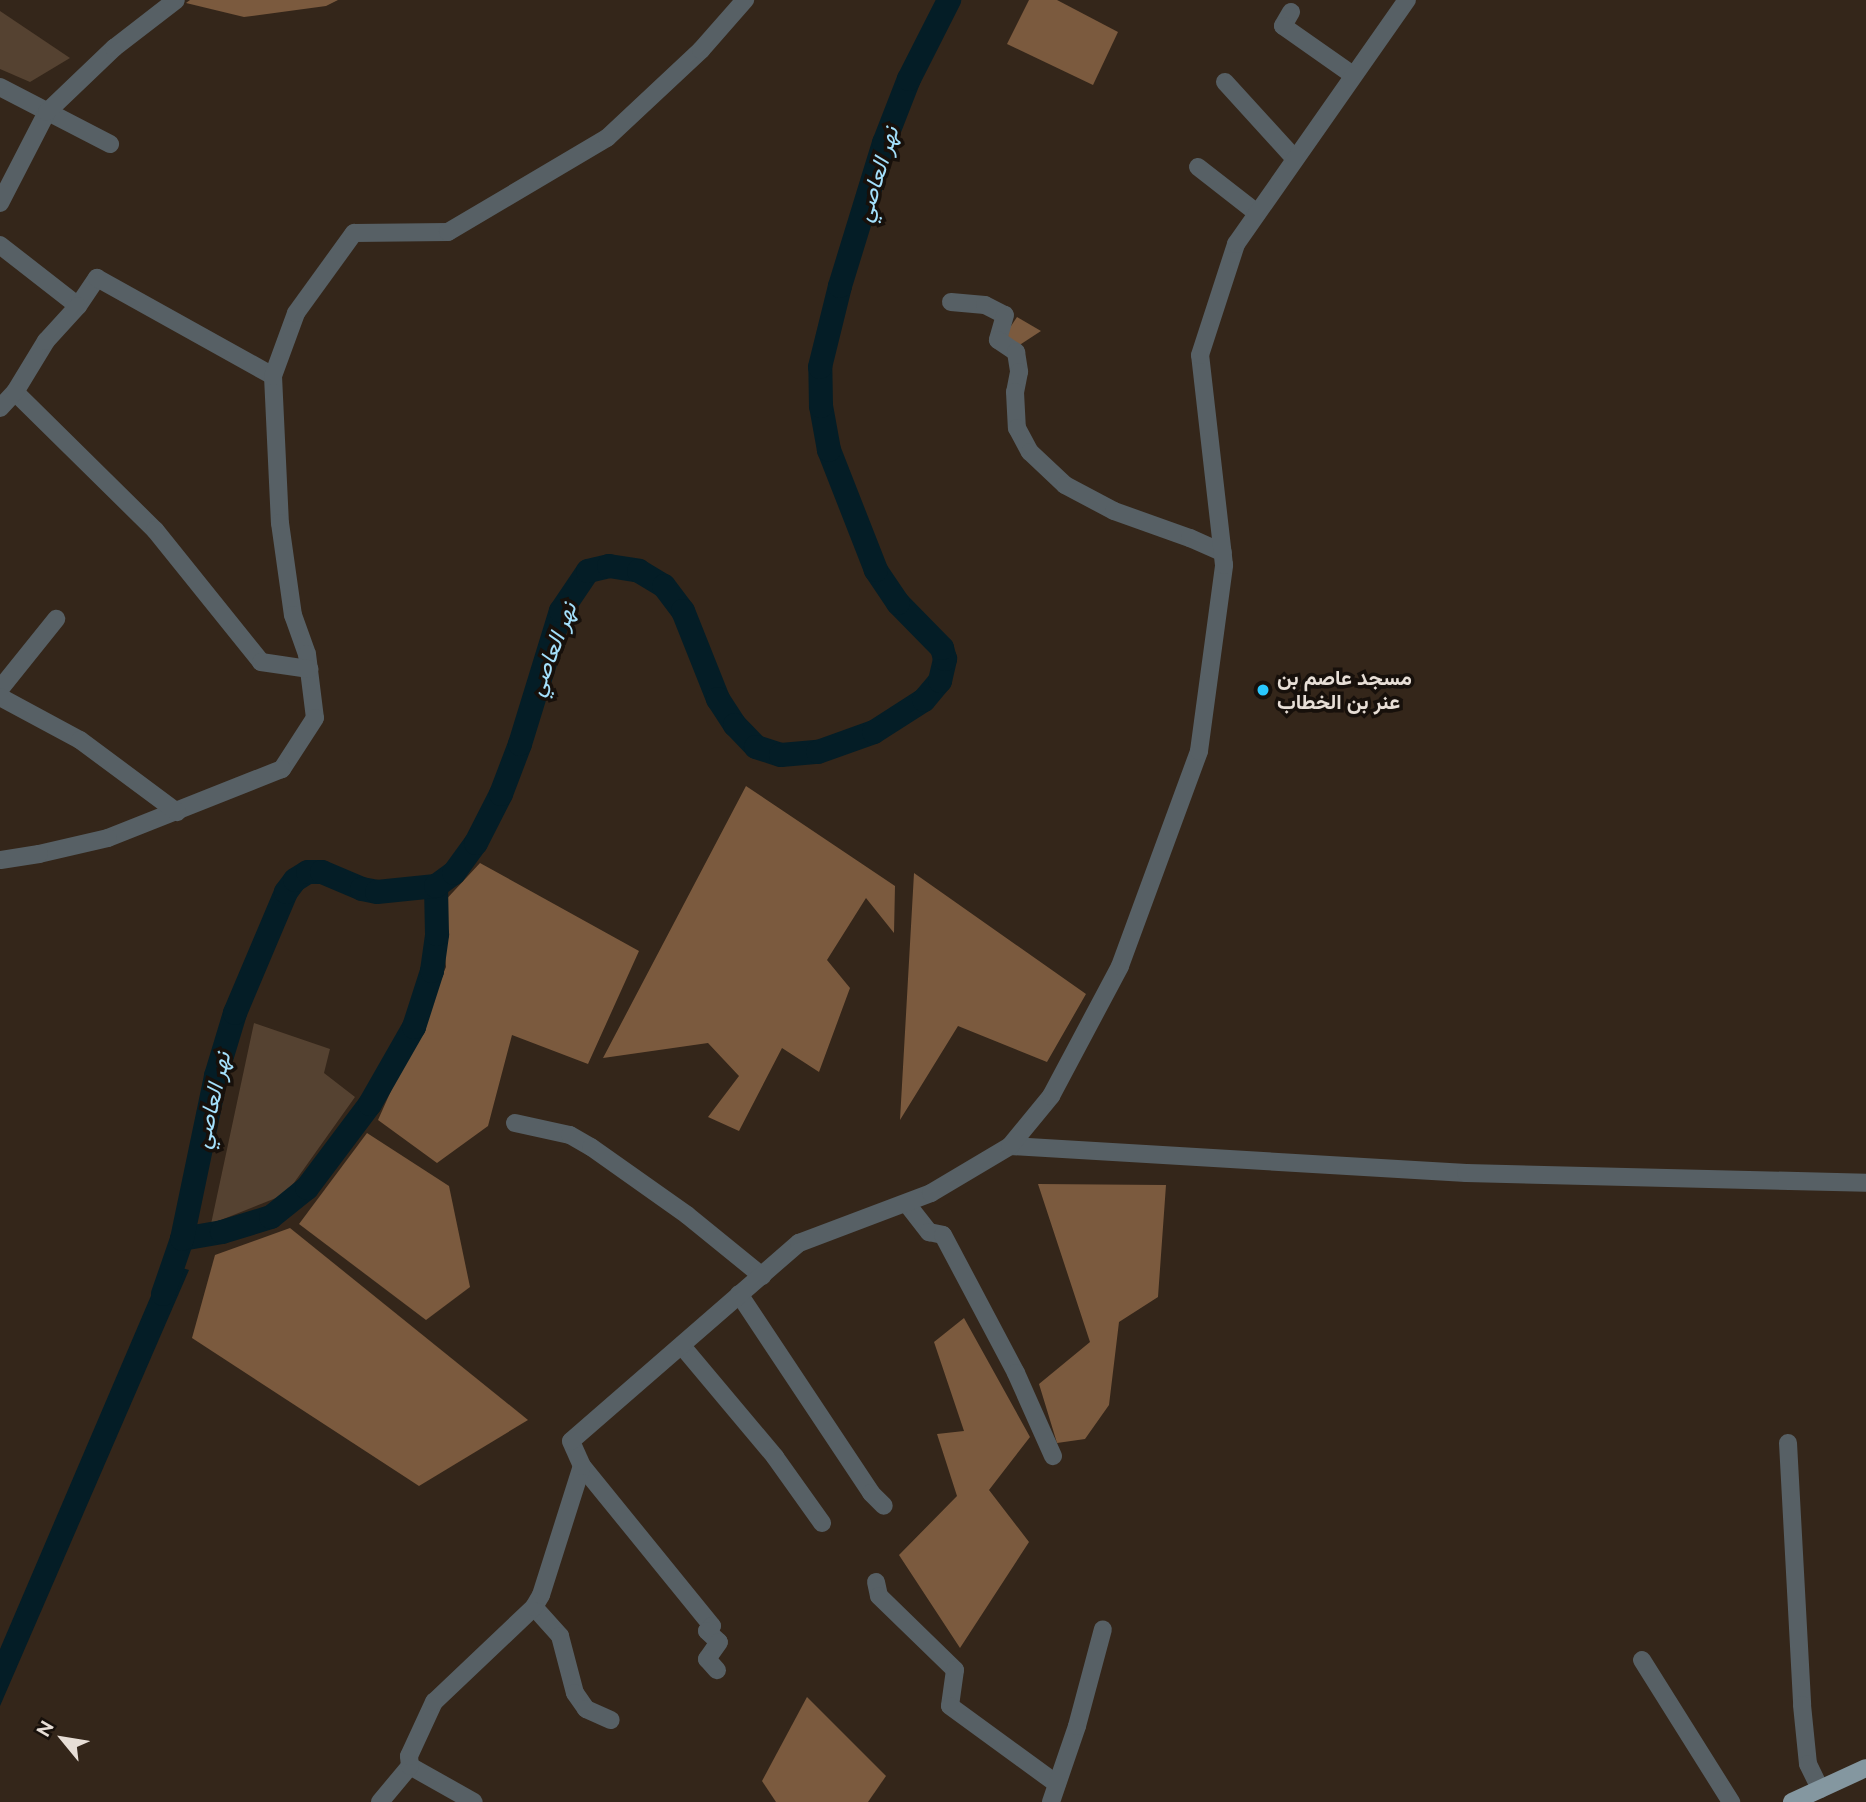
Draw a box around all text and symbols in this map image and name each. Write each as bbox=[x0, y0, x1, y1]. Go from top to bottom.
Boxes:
water label: نهر العاصي bbox=[849, 123, 905, 225]
water label: نهر العاصي bbox=[522, 598, 582, 700]
place label: مسجد عاصم بن عنر بن الخطاب bbox=[1277, 665, 1412, 715]
marker: مسجد عاصم بن عنر بن الخطاب bbox=[1255, 682, 1271, 698]
water label: نهر العاصي bbox=[188, 1049, 236, 1151]
north arrow bbox=[28, 1704, 98, 1774]
text: N bbox=[32, 1717, 58, 1740]

